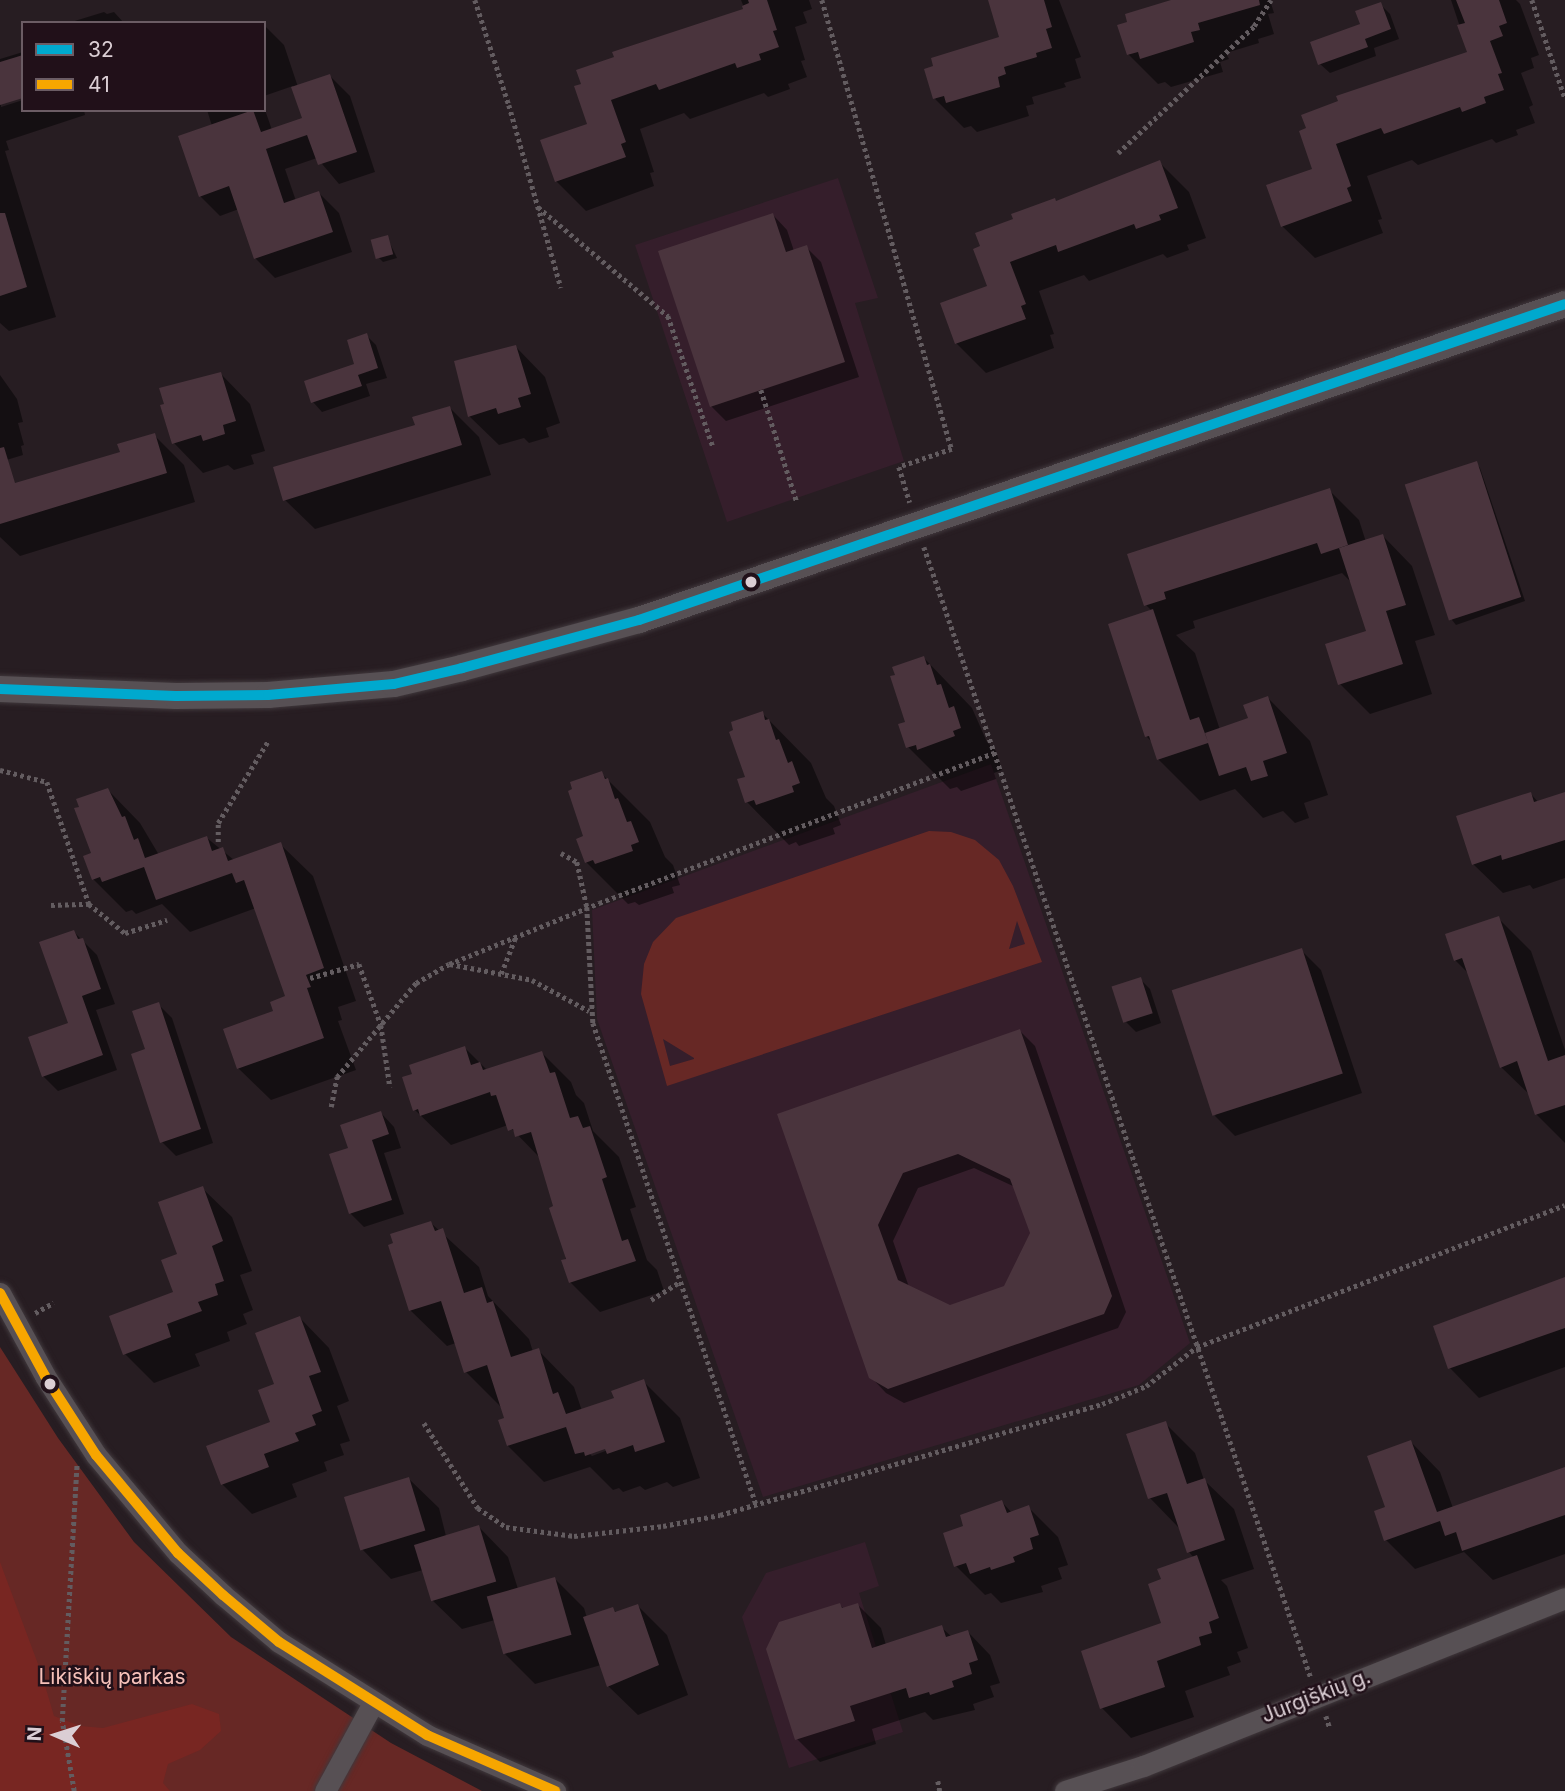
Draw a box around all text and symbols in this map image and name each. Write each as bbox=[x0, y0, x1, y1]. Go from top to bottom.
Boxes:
legend bbox=[21, 21, 266, 112]
text: 32 bbox=[88, 37, 114, 62]
text: 41 bbox=[88, 72, 110, 97]
unlabelled marker bbox=[744, 575, 758, 589]
unlabelled marker bbox=[43, 1377, 57, 1391]
park label: Likiškių parkas bbox=[38, 1664, 186, 1690]
street label: Jurgiškių g. bbox=[1258, 1664, 1374, 1728]
north arrow bbox=[21, 1700, 91, 1770]
text: N bbox=[23, 1726, 46, 1742]

